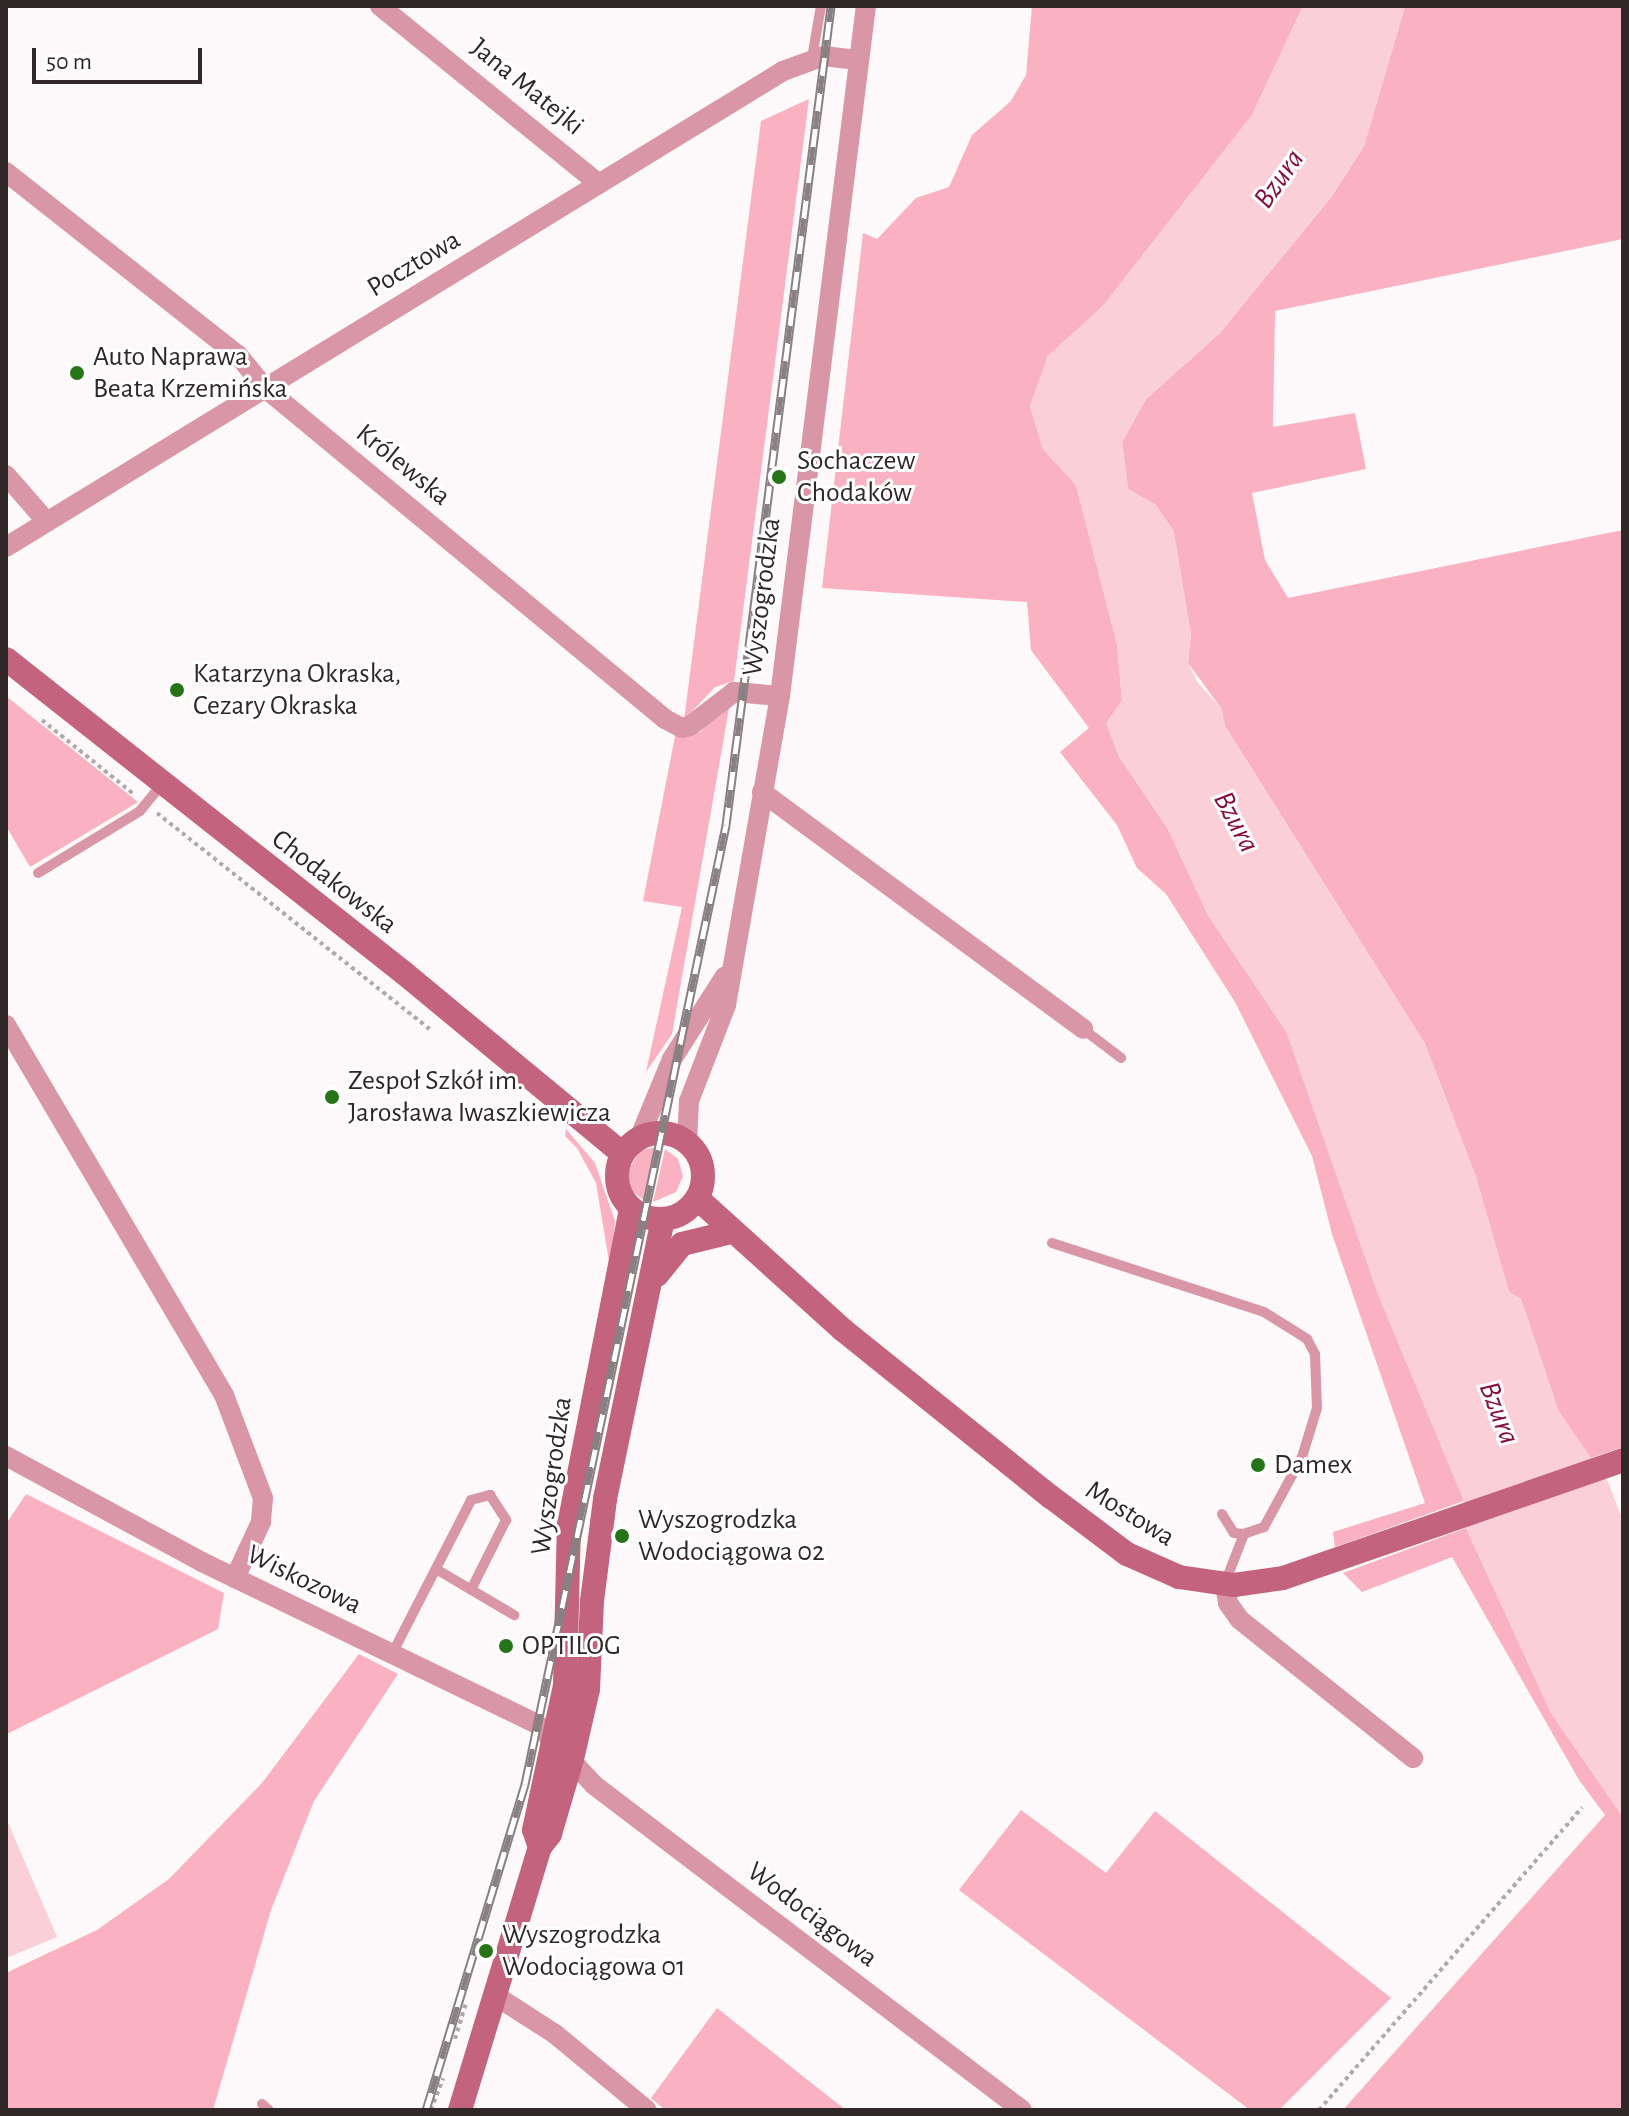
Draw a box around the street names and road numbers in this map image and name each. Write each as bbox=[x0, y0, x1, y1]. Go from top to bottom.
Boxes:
street label: Jana Matejki bbox=[464, 31, 590, 143]
street label: Pocztowa bbox=[361, 223, 467, 305]
street label: Królewska bbox=[349, 417, 457, 513]
street label: Wyszogrodzka bbox=[736, 516, 788, 678]
street label: Chodakowska bbox=[264, 822, 404, 942]
street label: Wyszogrodzka bbox=[524, 1395, 580, 1557]
street label: Mostowa bbox=[1079, 1474, 1181, 1554]
street label: Wiskozowa bbox=[241, 1538, 367, 1622]
street label: Wodociągowa bbox=[740, 1855, 884, 1975]

